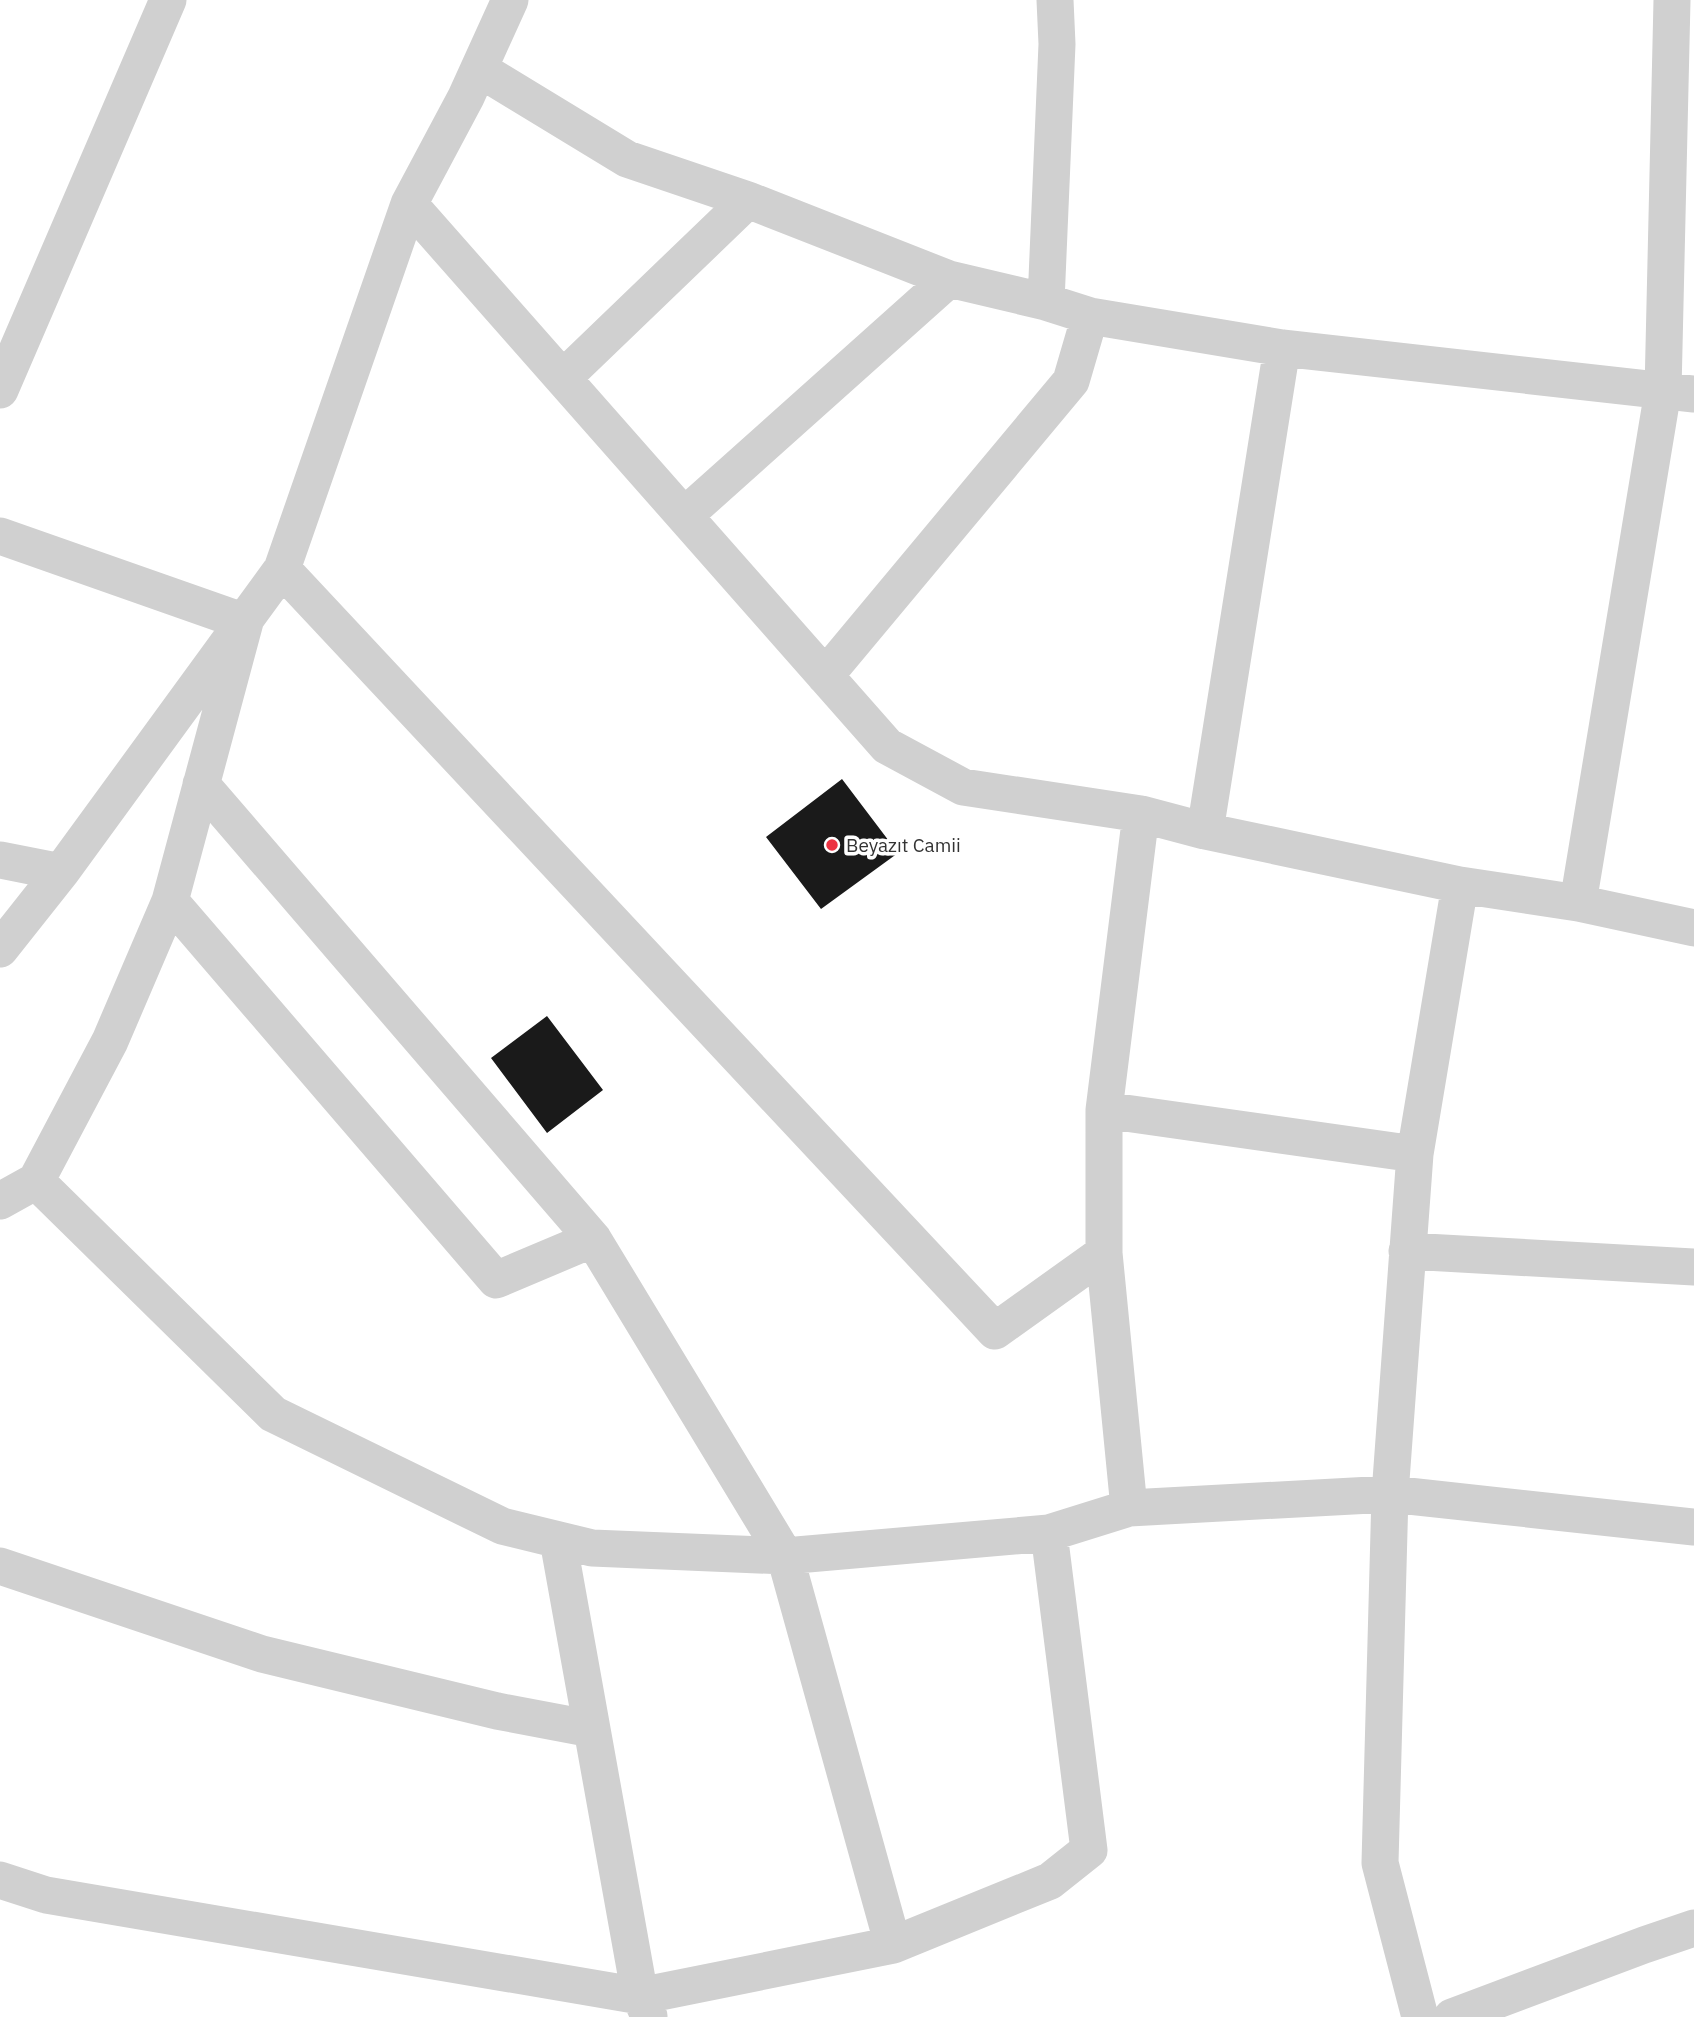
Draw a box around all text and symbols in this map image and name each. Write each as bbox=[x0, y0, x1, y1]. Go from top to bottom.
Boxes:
place label: Beyazıt Camii bbox=[846, 833, 961, 857]
marker: Beyazıt Camii bbox=[824, 837, 840, 853]

